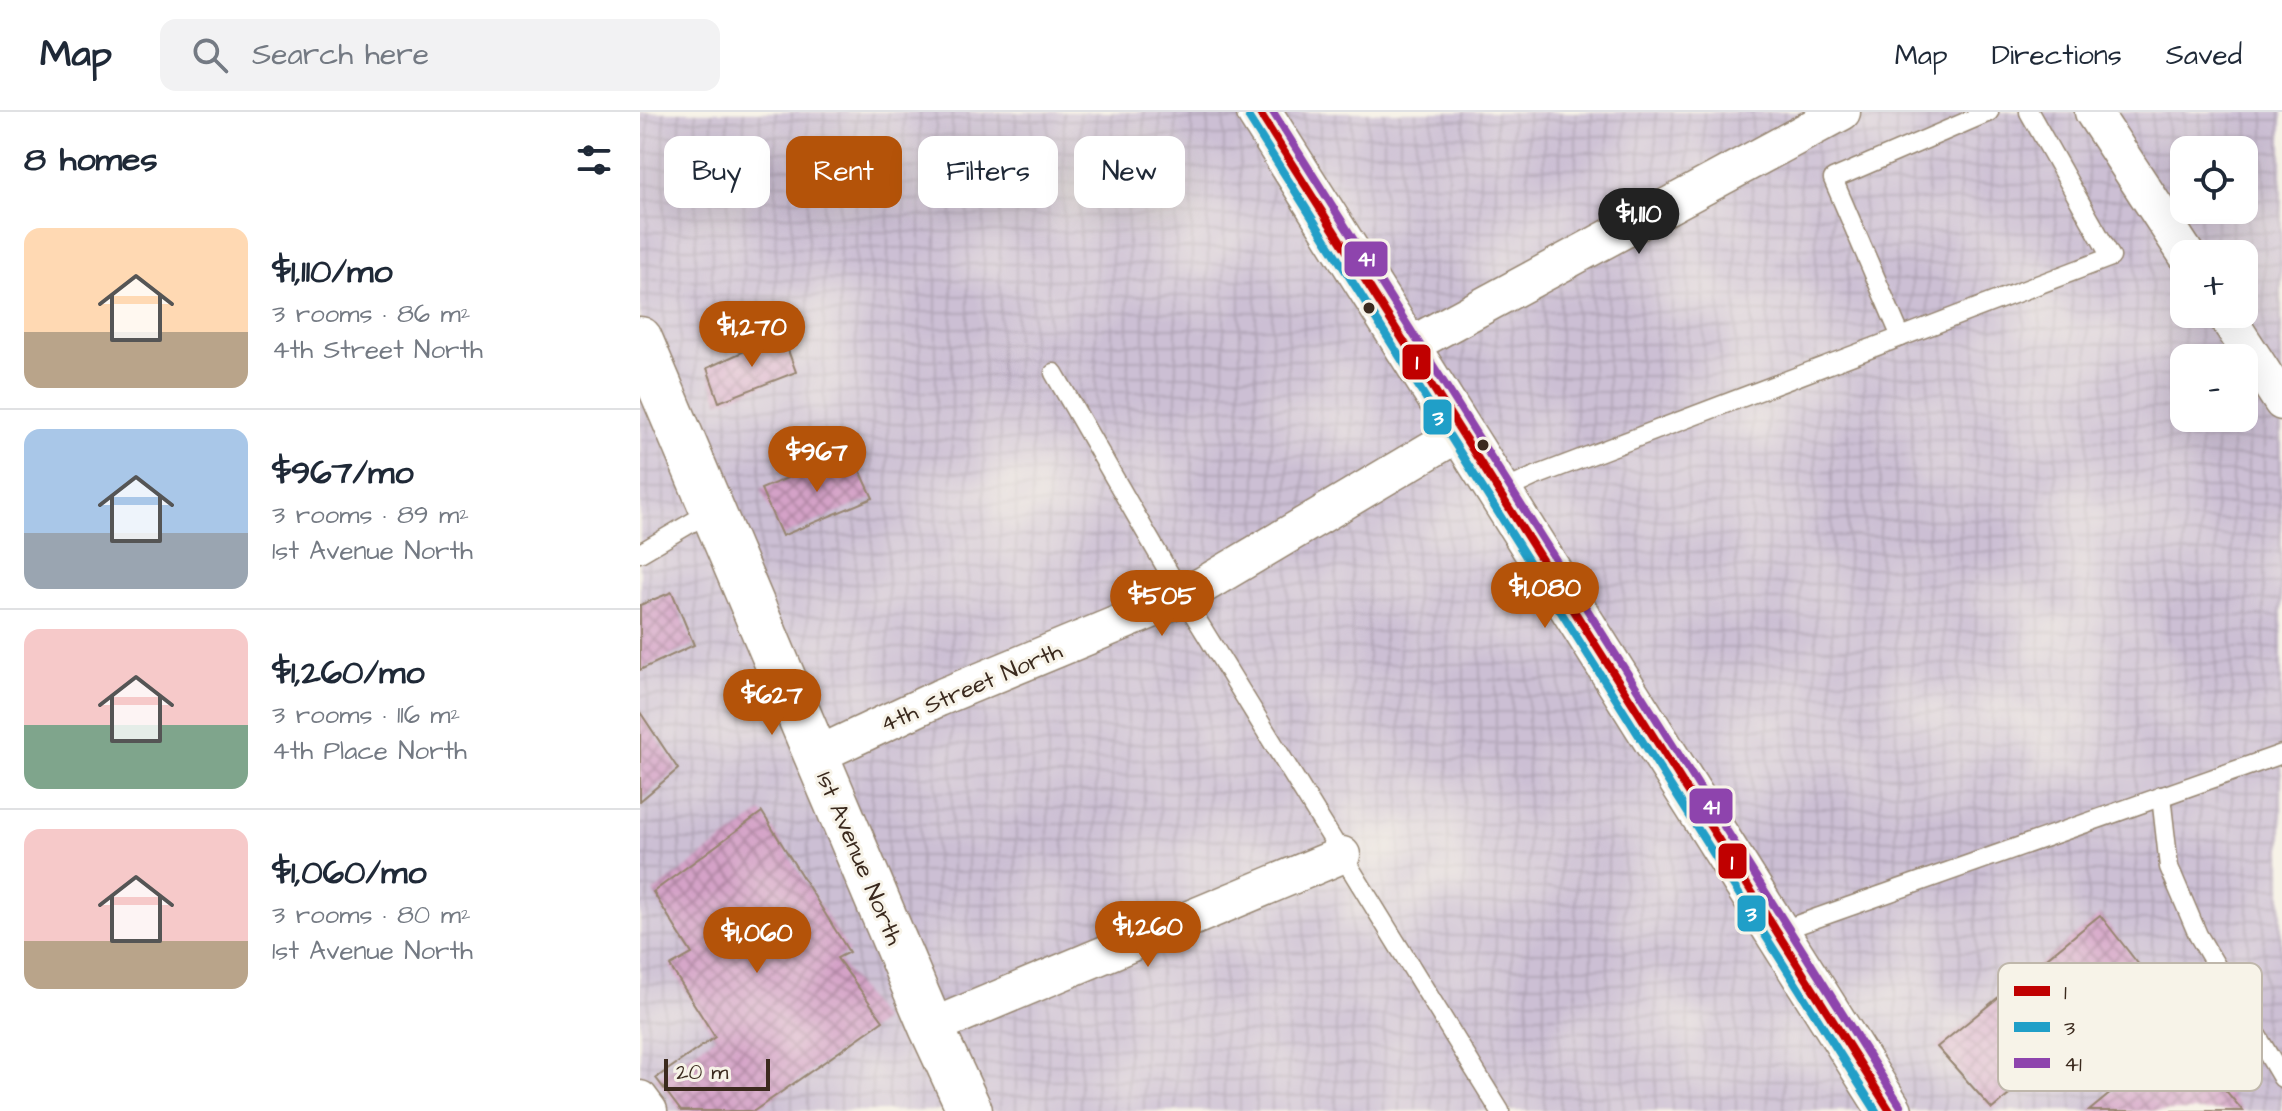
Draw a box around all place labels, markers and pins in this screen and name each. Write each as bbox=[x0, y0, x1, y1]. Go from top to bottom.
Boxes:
pin: $1,110 bbox=[1574, 188, 1704, 256]
unlabelled marker bbox=[1361, 300, 1377, 316]
pin: $1,270 bbox=[687, 301, 817, 369]
pin: $967 bbox=[770, 426, 864, 494]
unlabelled marker bbox=[1475, 437, 1491, 453]
pin: $1,080 bbox=[1480, 562, 1610, 630]
pin: $505 bbox=[1115, 570, 1209, 638]
pin: $627 bbox=[725, 669, 819, 737]
pin: $1,260 bbox=[1083, 901, 1213, 969]
pin: $1,060 bbox=[692, 907, 822, 975]

